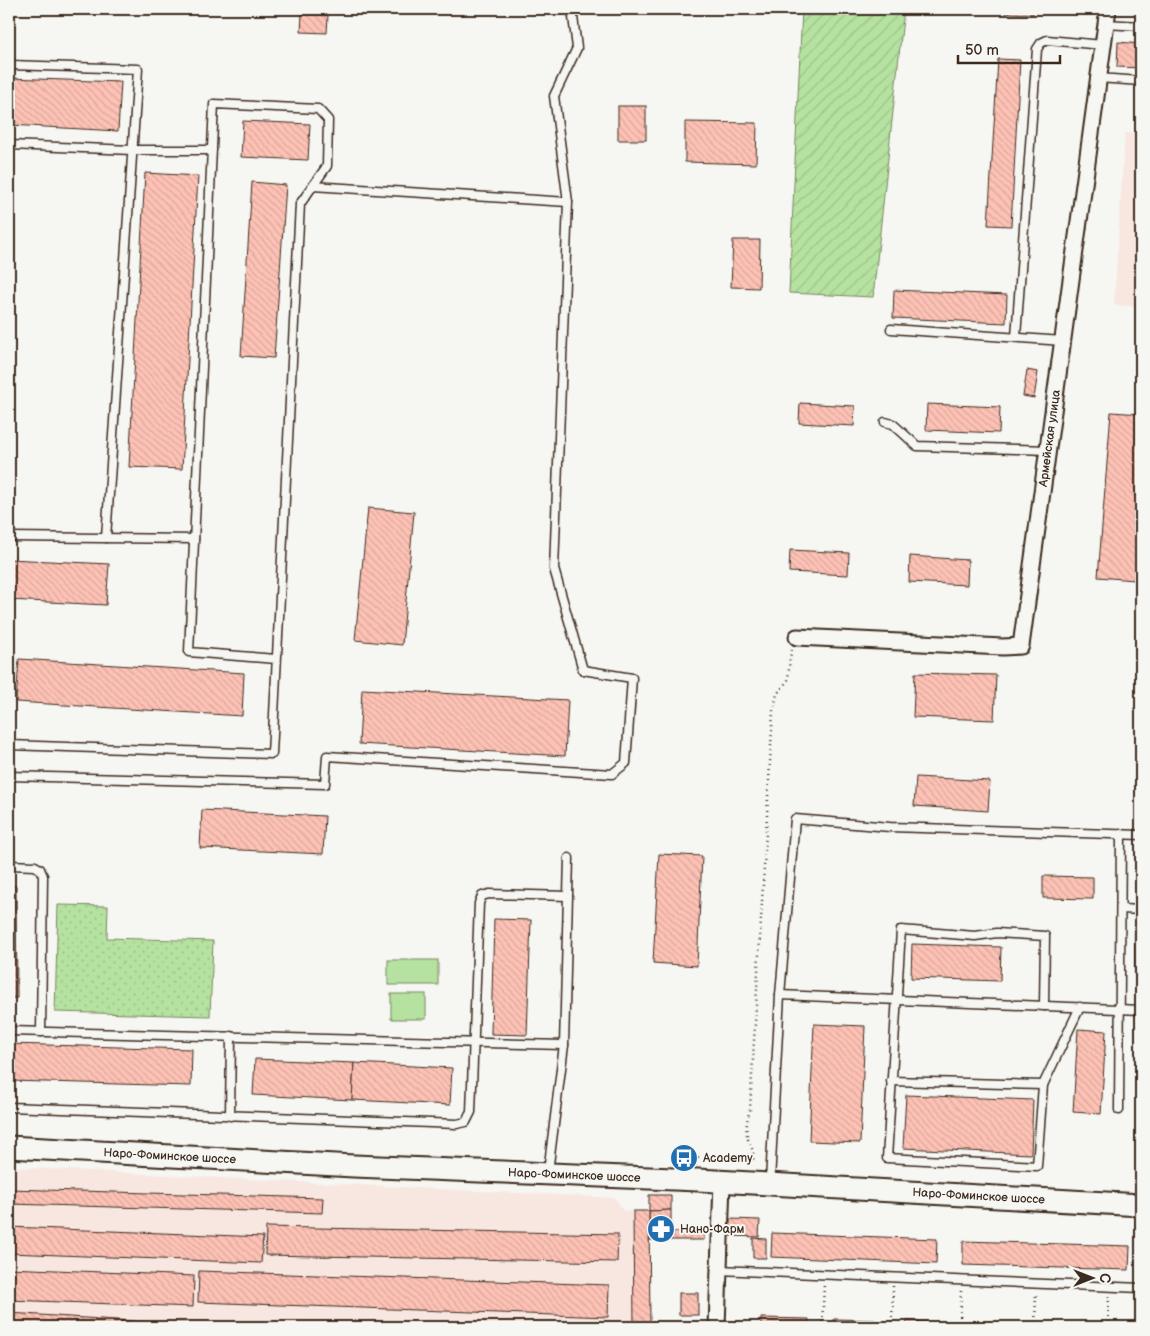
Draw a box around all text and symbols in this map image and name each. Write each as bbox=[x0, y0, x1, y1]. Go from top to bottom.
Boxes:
scale bar bbox=[958, 32, 1060, 64]
text: 50 m bbox=[965, 41, 999, 60]
street label: Армейская улица bbox=[1036, 389, 1064, 489]
bus stop icon: Academy bbox=[669, 1143, 699, 1173]
street label: Наро-Фоминское шоссе bbox=[103, 1145, 237, 1168]
place label: Academy bbox=[703, 1151, 753, 1166]
street label: Наро-Фоминское шоссе bbox=[508, 1165, 641, 1186]
street label: Наро-Фоминское шоссе bbox=[912, 1185, 1046, 1208]
pharmacy icon: Нано-Фарм bbox=[646, 1214, 676, 1244]
place label: Нано-Фарм bbox=[680, 1222, 745, 1237]
north arrow bbox=[1068, 1254, 1118, 1304]
text: С bbox=[1096, 1273, 1113, 1283]

